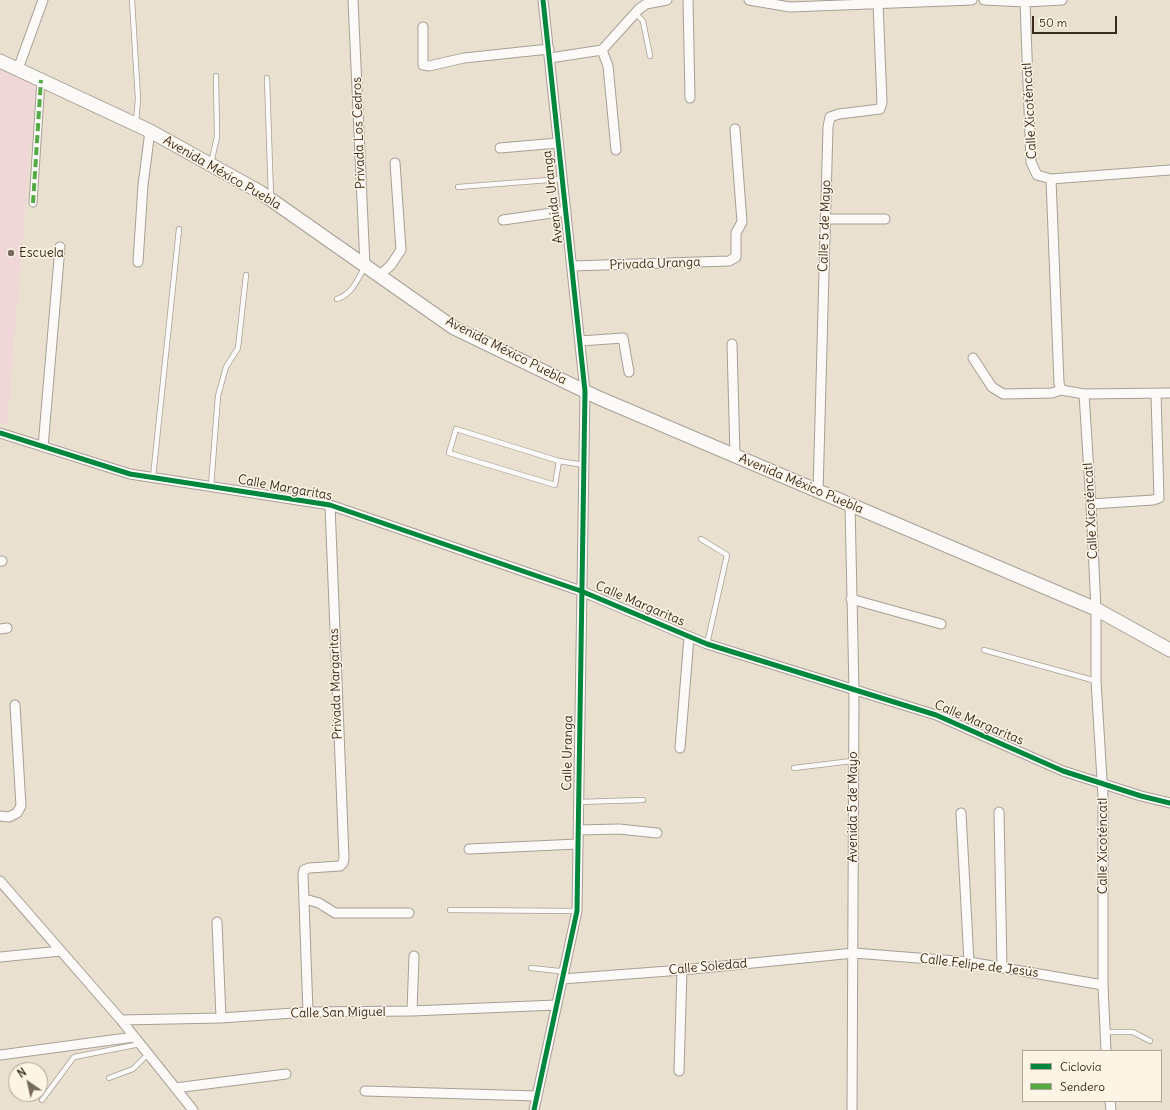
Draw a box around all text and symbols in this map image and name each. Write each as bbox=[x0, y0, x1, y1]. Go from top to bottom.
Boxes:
scale bar bbox=[1034, 8, 1119, 34]
text: 50 m bbox=[1039, 15, 1067, 30]
street label: Calle Xicoténcatl bbox=[1020, 62, 1040, 160]
street label: Privada Los Cedros bbox=[349, 77, 369, 189]
street label: Avenida México Puebla bbox=[160, 133, 284, 213]
street label: Avenida Uranga bbox=[540, 150, 566, 244]
street label: Calle 5 de Mayo bbox=[816, 179, 834, 273]
place label: Escuela bbox=[19, 245, 64, 261]
marker: Escuela bbox=[6, 248, 16, 258]
street label: Privada Uranga bbox=[609, 255, 701, 273]
street label: Avenida México Puebla bbox=[443, 314, 569, 388]
street label: Avenida México Puebla bbox=[736, 451, 866, 517]
street label: Calle Xicoténcatl bbox=[1081, 462, 1101, 560]
street label: Calle Margaritas bbox=[237, 472, 333, 504]
street label: Calle Margaritas bbox=[593, 578, 687, 630]
street label: Privada Margaritas bbox=[326, 628, 346, 740]
street label: Calle Margaritas bbox=[932, 697, 1026, 749]
street label: Calle Uranga bbox=[560, 715, 576, 791]
street label: Avenida 5 de Mayo bbox=[845, 752, 861, 862]
street label: Calle Xicoténcatl bbox=[1095, 798, 1111, 894]
street label: Calle Felipe de Jesús bbox=[919, 951, 1039, 981]
street label: Calle Soledad bbox=[668, 956, 748, 978]
street label: Calle San Miguel bbox=[290, 1004, 386, 1022]
legend bbox=[1022, 1050, 1162, 1102]
text: Ciclovía bbox=[1060, 1059, 1101, 1074]
north arrow bbox=[8, 1062, 48, 1102]
text: N bbox=[15, 1065, 29, 1081]
text: Sendero bbox=[1060, 1079, 1105, 1094]

